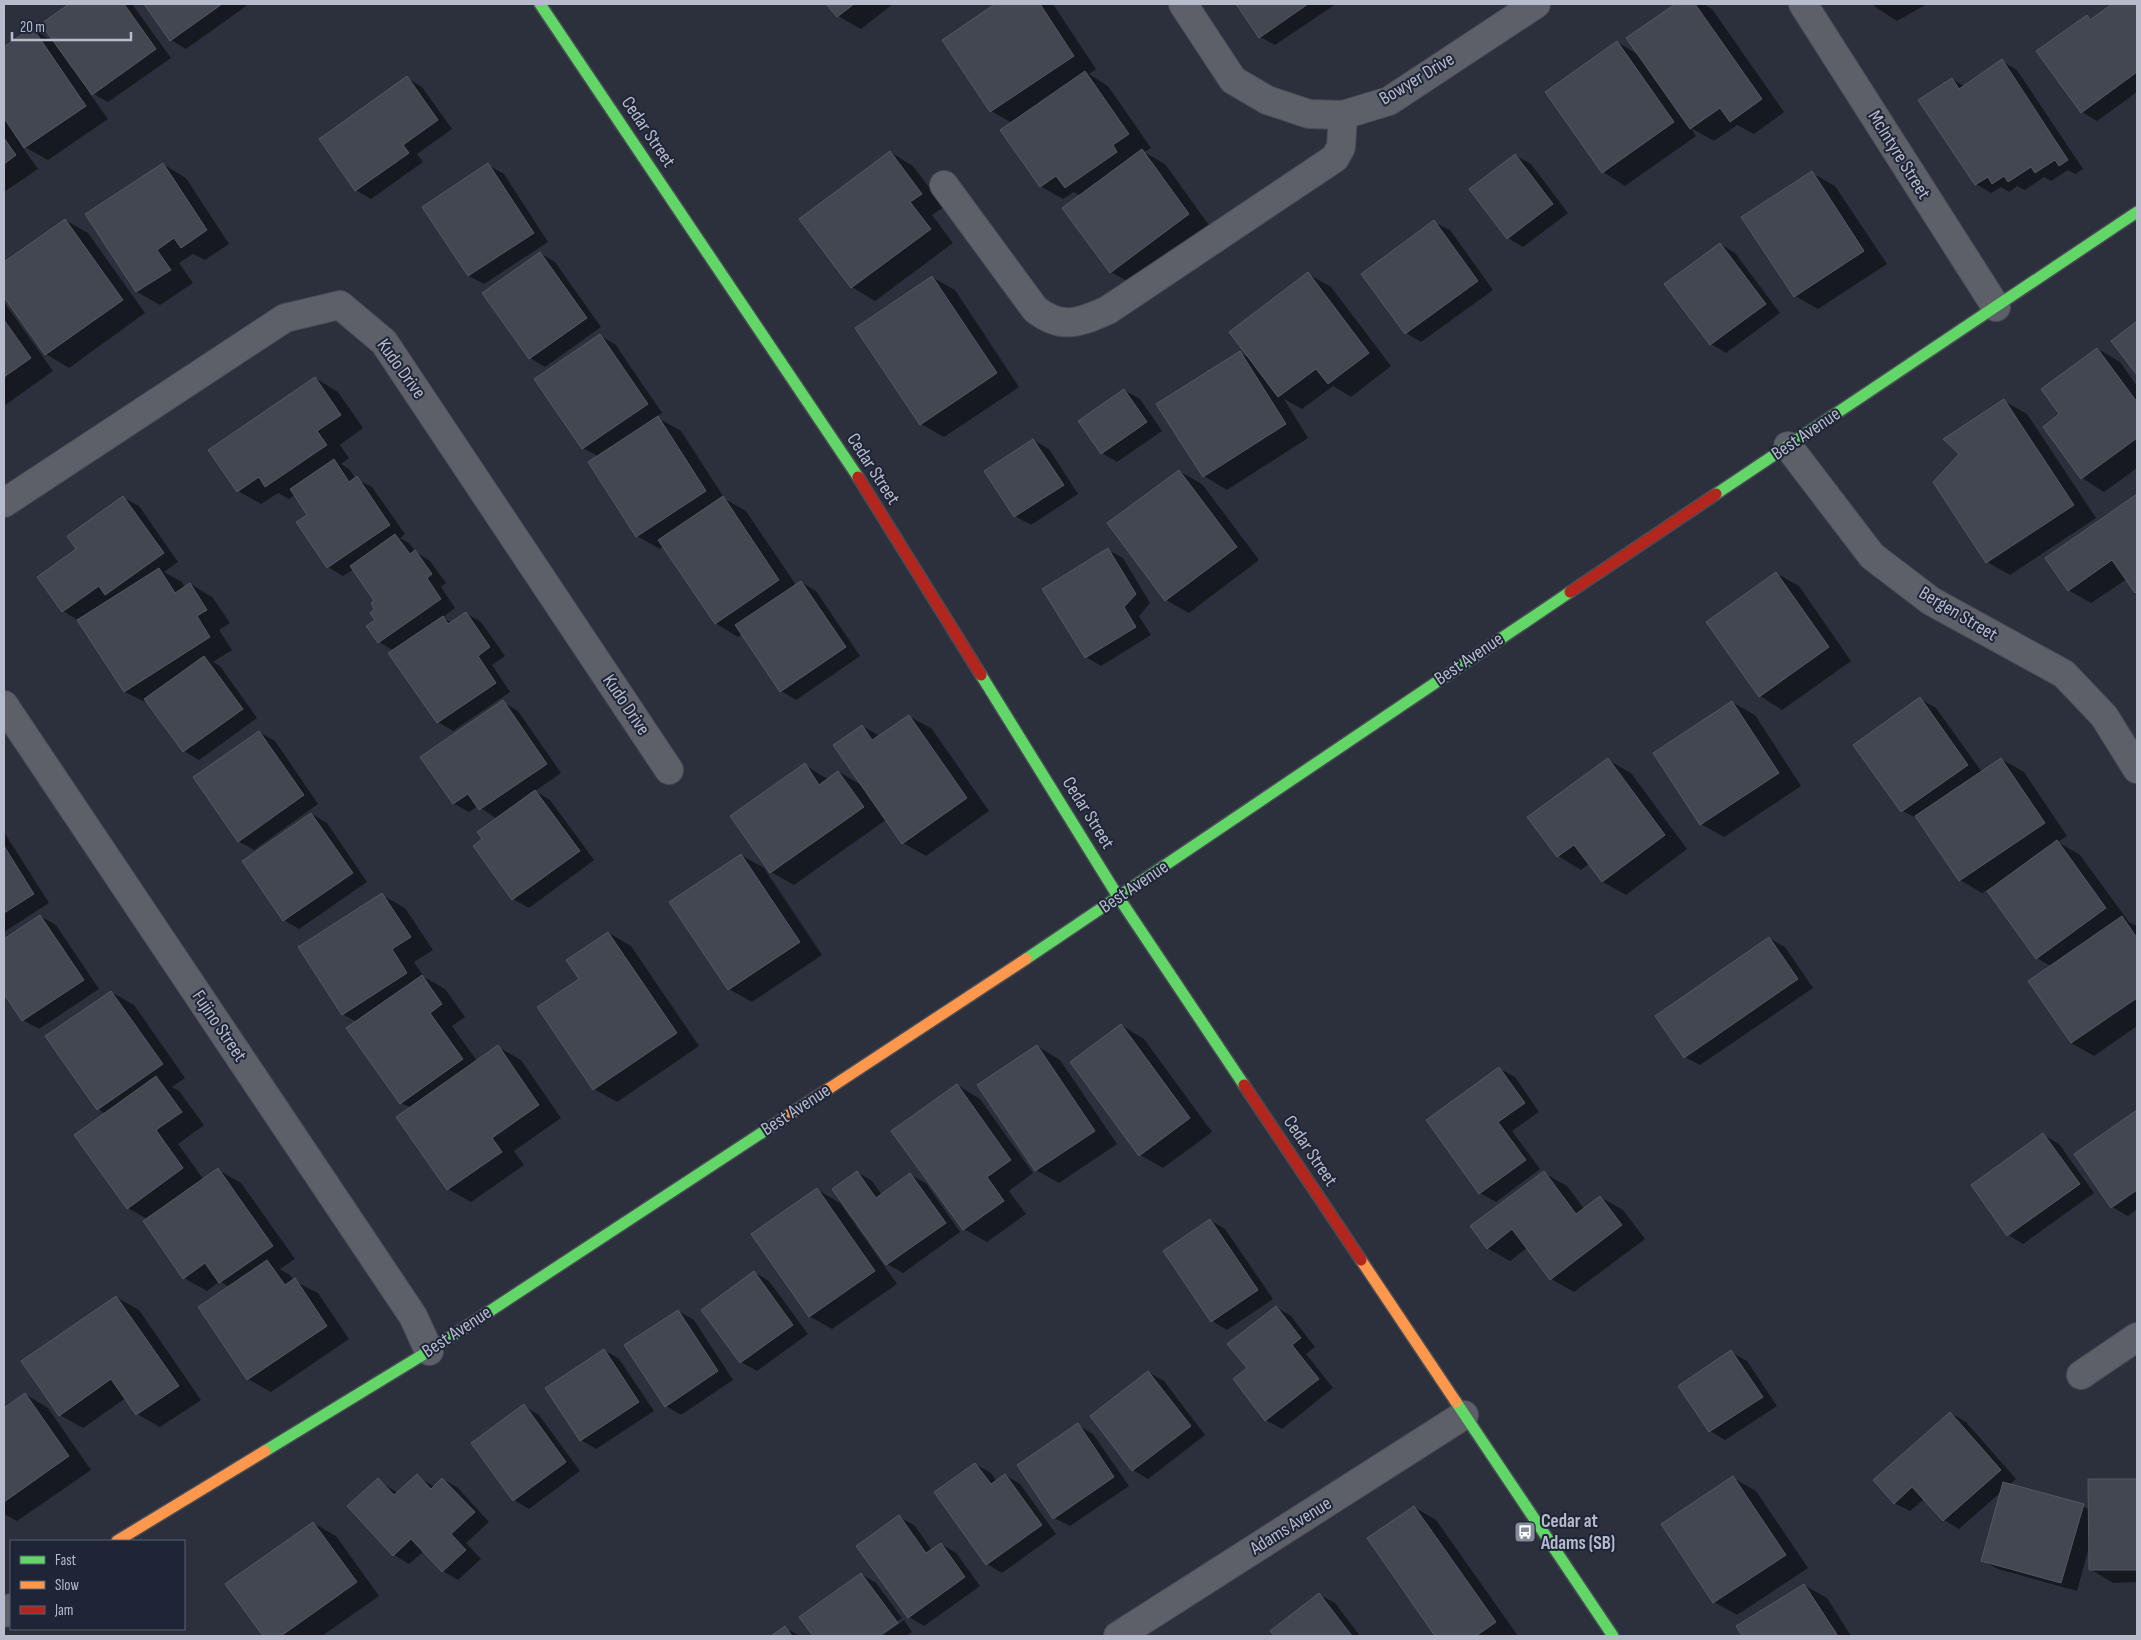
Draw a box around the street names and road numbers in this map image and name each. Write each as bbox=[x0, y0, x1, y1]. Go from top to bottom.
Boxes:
street label: Bowyer Drive bbox=[1375, 48, 1459, 110]
street label: Cedar Street bbox=[616, 92, 680, 172]
street label: McIntyre Street bbox=[1863, 106, 1935, 204]
street label: Kudo Drive bbox=[372, 335, 430, 403]
street label: Best Avenue bbox=[1767, 403, 1845, 465]
street label: Cedar Street bbox=[841, 429, 905, 509]
street label: Bergen Street bbox=[1915, 582, 2002, 646]
street label: Best Avenue bbox=[1430, 628, 1508, 690]
street label: Kudo Drive bbox=[597, 670, 655, 740]
street label: Cedar Street bbox=[1057, 773, 1119, 853]
street label: Best Avenue bbox=[1095, 856, 1173, 918]
street label: Fujino Street bbox=[187, 986, 251, 1066]
street label: Best Avenue bbox=[757, 1079, 835, 1141]
street label: Cedar Street bbox=[1278, 1111, 1342, 1191]
street label: Best Avenue bbox=[418, 1301, 496, 1363]
street label: Adams Avenue bbox=[1245, 1492, 1336, 1561]

